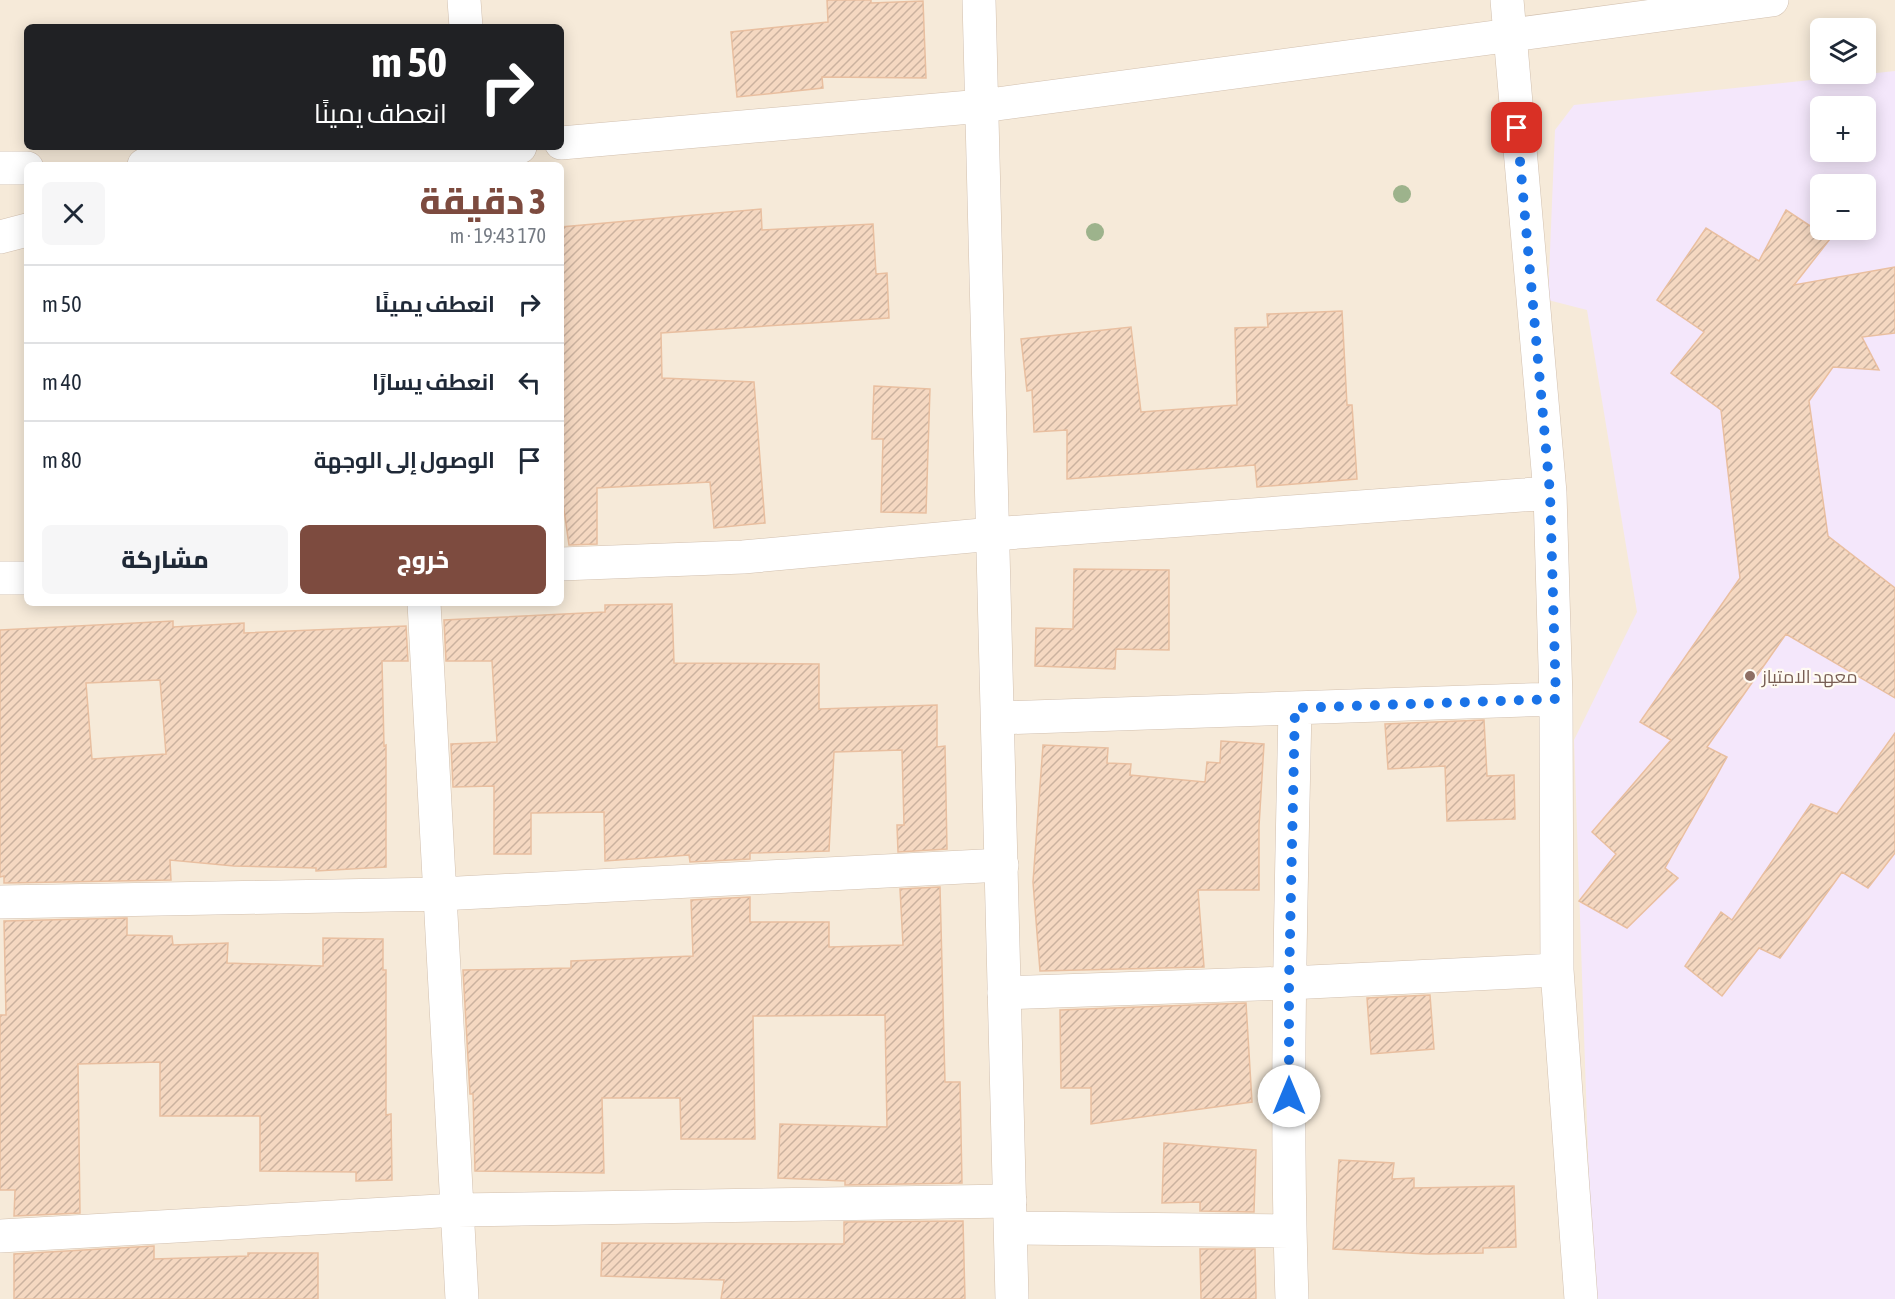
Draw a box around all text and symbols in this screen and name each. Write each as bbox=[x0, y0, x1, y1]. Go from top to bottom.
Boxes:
map controls bbox=[1810, 18, 1876, 240]
button: layers bbox=[1810, 18, 1876, 84]
text: 50 m bbox=[372, 38, 447, 86]
icon: right bbox=[468, 48, 546, 126]
button: + bbox=[1810, 96, 1876, 162]
text: انعطف يمينًا bbox=[314, 98, 447, 129]
pin bbox=[1491, 102, 1542, 153]
icon: arrive bbox=[1500, 111, 1533, 144]
button: − bbox=[1810, 174, 1876, 240]
text: 3 دقيقة bbox=[420, 180, 546, 222]
button: close bbox=[42, 182, 105, 245]
text: 170 m · 19:43 bbox=[450, 224, 546, 247]
icon: right bbox=[513, 288, 546, 321]
text: 50 m bbox=[42, 291, 82, 317]
text: انعطف يمينًا bbox=[375, 291, 495, 317]
icon: left bbox=[513, 366, 546, 399]
text: 40 m bbox=[42, 369, 82, 395]
text: انعطف يسارًا bbox=[372, 369, 495, 395]
icon: arrive bbox=[513, 444, 546, 477]
text: 80 m bbox=[42, 447, 82, 473]
text: الوصول إلى الوجهة bbox=[314, 447, 495, 473]
button: مشاركة bbox=[42, 525, 288, 594]
button: خروج bbox=[300, 525, 546, 594]
place label: معهد الامتياز bbox=[1761, 666, 1858, 688]
marker: معهد الامتياز bbox=[1743, 669, 1757, 683]
position arrow bbox=[1257, 1064, 1321, 1128]

